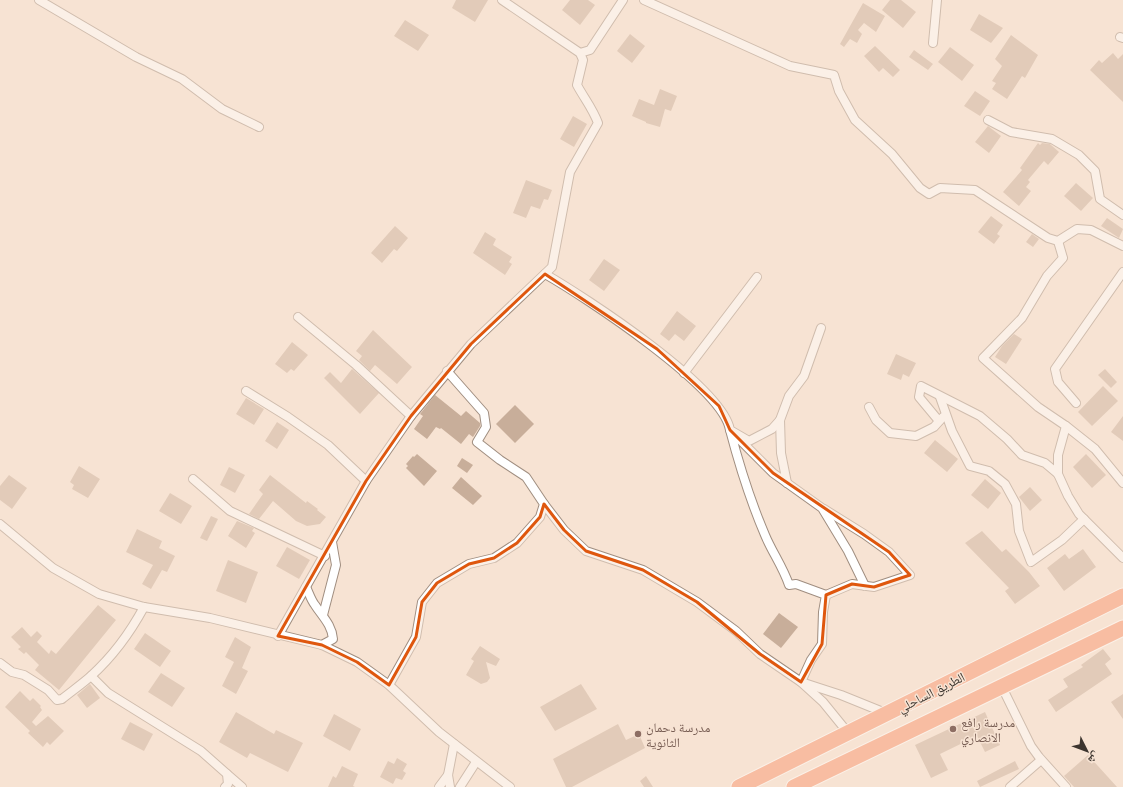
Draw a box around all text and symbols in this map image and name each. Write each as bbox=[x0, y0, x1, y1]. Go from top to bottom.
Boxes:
street label: الطريق الساحلي bbox=[895, 668, 969, 719]
place label: مدرسة رافع الانصاري bbox=[961, 714, 1015, 748]
place label: مدرسة دحمان الثانوية bbox=[646, 719, 710, 751]
marker: مدرسة رافع الانصاري bbox=[948, 724, 958, 734]
marker: مدرسة دحمان الثانوية bbox=[633, 729, 643, 739]
north arrow bbox=[1067, 731, 1107, 771]
text: ش bbox=[1084, 748, 1104, 767]

